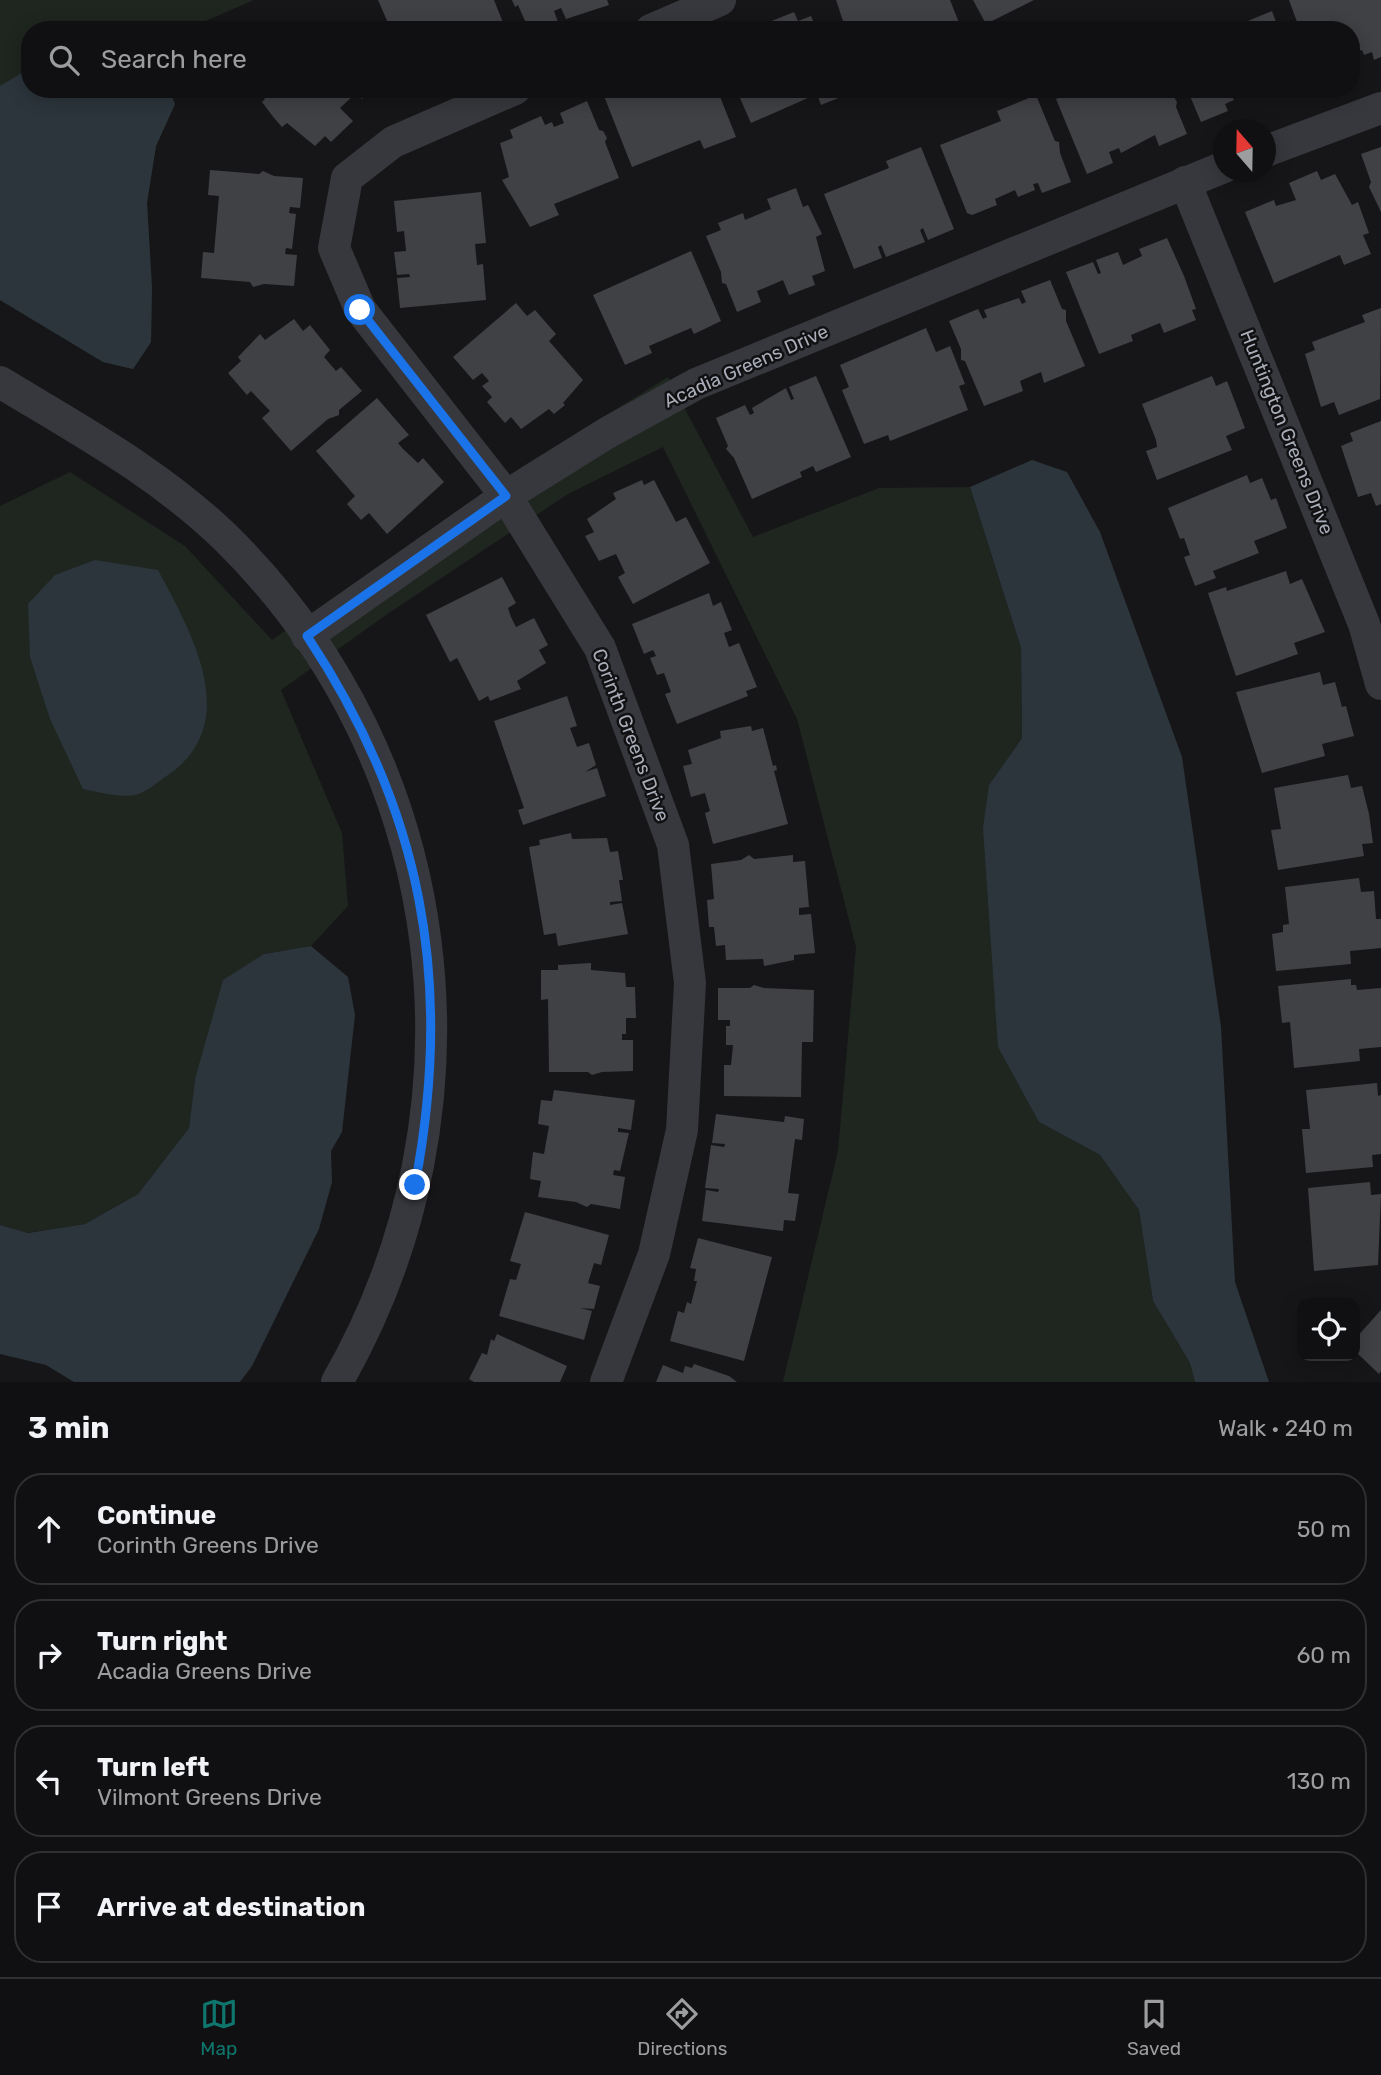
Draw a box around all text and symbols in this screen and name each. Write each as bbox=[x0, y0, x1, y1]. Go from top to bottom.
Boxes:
search box bbox=[21, 21, 1360, 98]
icon: search bbox=[45, 41, 83, 79]
text: Search here bbox=[101, 44, 247, 75]
north arrow bbox=[1213, 119, 1276, 182]
route start bbox=[344, 294, 375, 325]
street label: Acadia Greens Drive bbox=[660, 319, 832, 413]
street label: Huntington Greens Drive bbox=[1235, 326, 1339, 538]
street label: Corinth Greens Drive bbox=[587, 645, 675, 825]
route end bbox=[399, 1169, 430, 1200]
map controls bbox=[1297, 1298, 1360, 1361]
button: locate bbox=[1297, 1298, 1360, 1361]
text: 3 min bbox=[28, 1410, 110, 1446]
text: Walk · 240 m bbox=[1218, 1414, 1353, 1442]
text: Continue bbox=[97, 1500, 216, 1531]
icon: ahead bbox=[30, 1510, 68, 1548]
text: 50 m bbox=[1297, 1515, 1351, 1543]
text: Corinth Greens Drive bbox=[97, 1531, 319, 1559]
text: Turn right bbox=[97, 1626, 227, 1657]
icon: right bbox=[30, 1636, 68, 1674]
text: 60 m bbox=[1296, 1641, 1351, 1669]
text: Acadia Greens Drive bbox=[97, 1657, 312, 1685]
text: Turn left bbox=[97, 1752, 209, 1783]
icon: left bbox=[30, 1762, 68, 1800]
text: 130 m bbox=[1287, 1767, 1351, 1795]
text: Vilmont Greens Drive bbox=[97, 1783, 322, 1811]
icon: arrive bbox=[30, 1888, 68, 1926]
text: Arrive at destination bbox=[97, 1892, 365, 1923]
tab: Map bbox=[200, 1995, 238, 2060]
tab: Directions bbox=[637, 1995, 727, 2060]
tab: Saved bbox=[1127, 1995, 1181, 2060]

